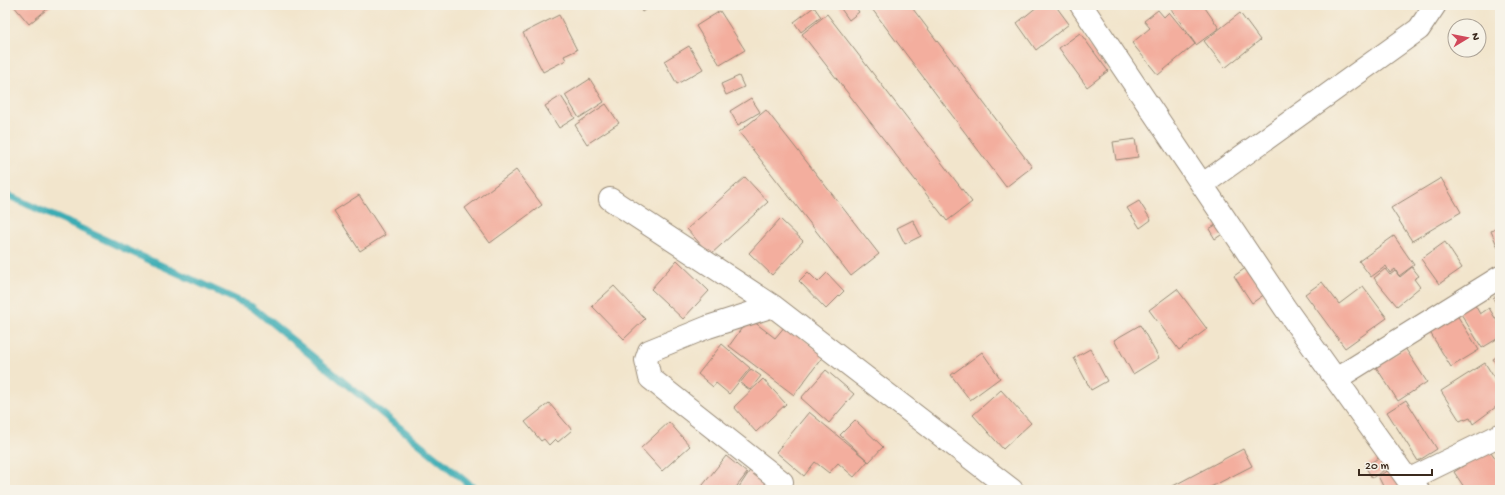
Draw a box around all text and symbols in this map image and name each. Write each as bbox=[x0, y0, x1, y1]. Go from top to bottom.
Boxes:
north arrow bbox=[1447, 18, 1487, 58]
text: N bbox=[1468, 32, 1481, 41]
scale bar bbox=[1359, 451, 1432, 477]
text: 20 m bbox=[1365, 460, 1390, 474]

